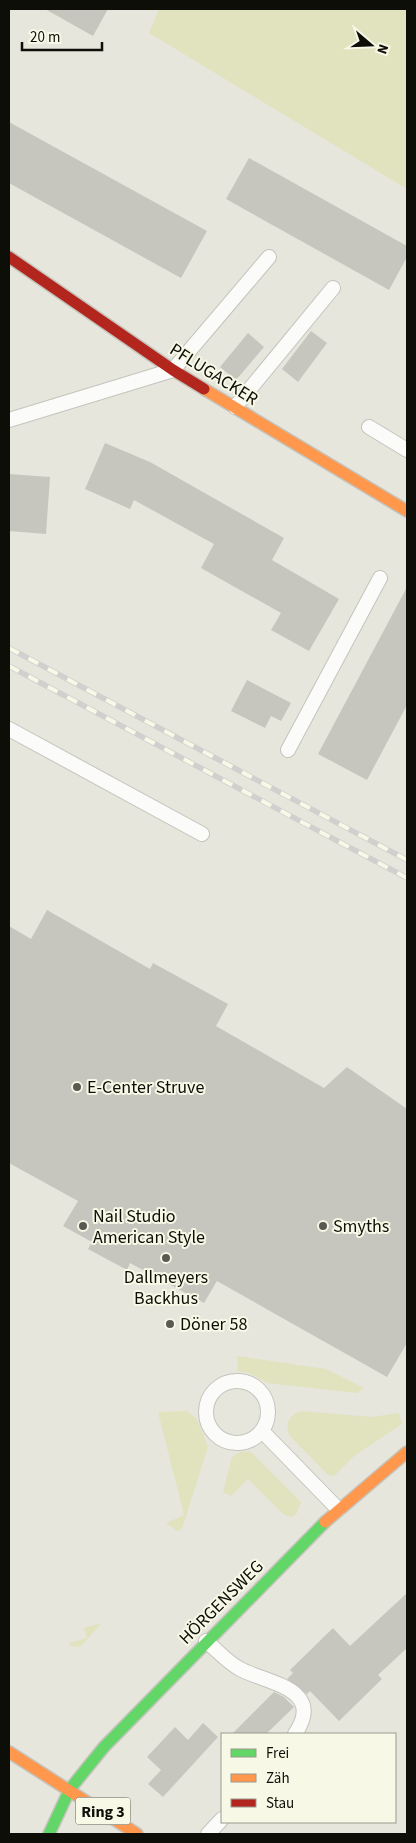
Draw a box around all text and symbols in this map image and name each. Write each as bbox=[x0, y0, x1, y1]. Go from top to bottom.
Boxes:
scale bar bbox=[22, 20, 102, 52]
north arrow bbox=[346, 20, 396, 70]
text: 20 m bbox=[30, 27, 60, 48]
text: N bbox=[371, 41, 393, 57]
street label: PFLUGACKER bbox=[165, 337, 263, 412]
place label: E-Center Struve bbox=[87, 1075, 204, 1100]
marker: E-Center Struve bbox=[71, 1081, 83, 1093]
place label: Nail Studio American Style bbox=[93, 1204, 205, 1250]
place label: Smyths bbox=[333, 1214, 389, 1239]
marker: Nail Studio American Style bbox=[77, 1220, 89, 1232]
marker: Smyths bbox=[317, 1220, 329, 1232]
marker: Dallmeyers Backhus bbox=[160, 1252, 172, 1264]
place label: Dallmeyers Backhus bbox=[124, 1265, 208, 1311]
place label: Döner 58 bbox=[180, 1312, 247, 1337]
marker: Döner 58 bbox=[164, 1318, 176, 1330]
street label: HÖRGENSWEG bbox=[173, 1554, 269, 1650]
legend bbox=[221, 1733, 396, 1823]
text: Frei bbox=[266, 1743, 289, 1764]
text: Zäh bbox=[266, 1768, 290, 1789]
text: Stau bbox=[266, 1793, 294, 1814]
road number: Ring 3 bbox=[76, 1798, 130, 1824]

